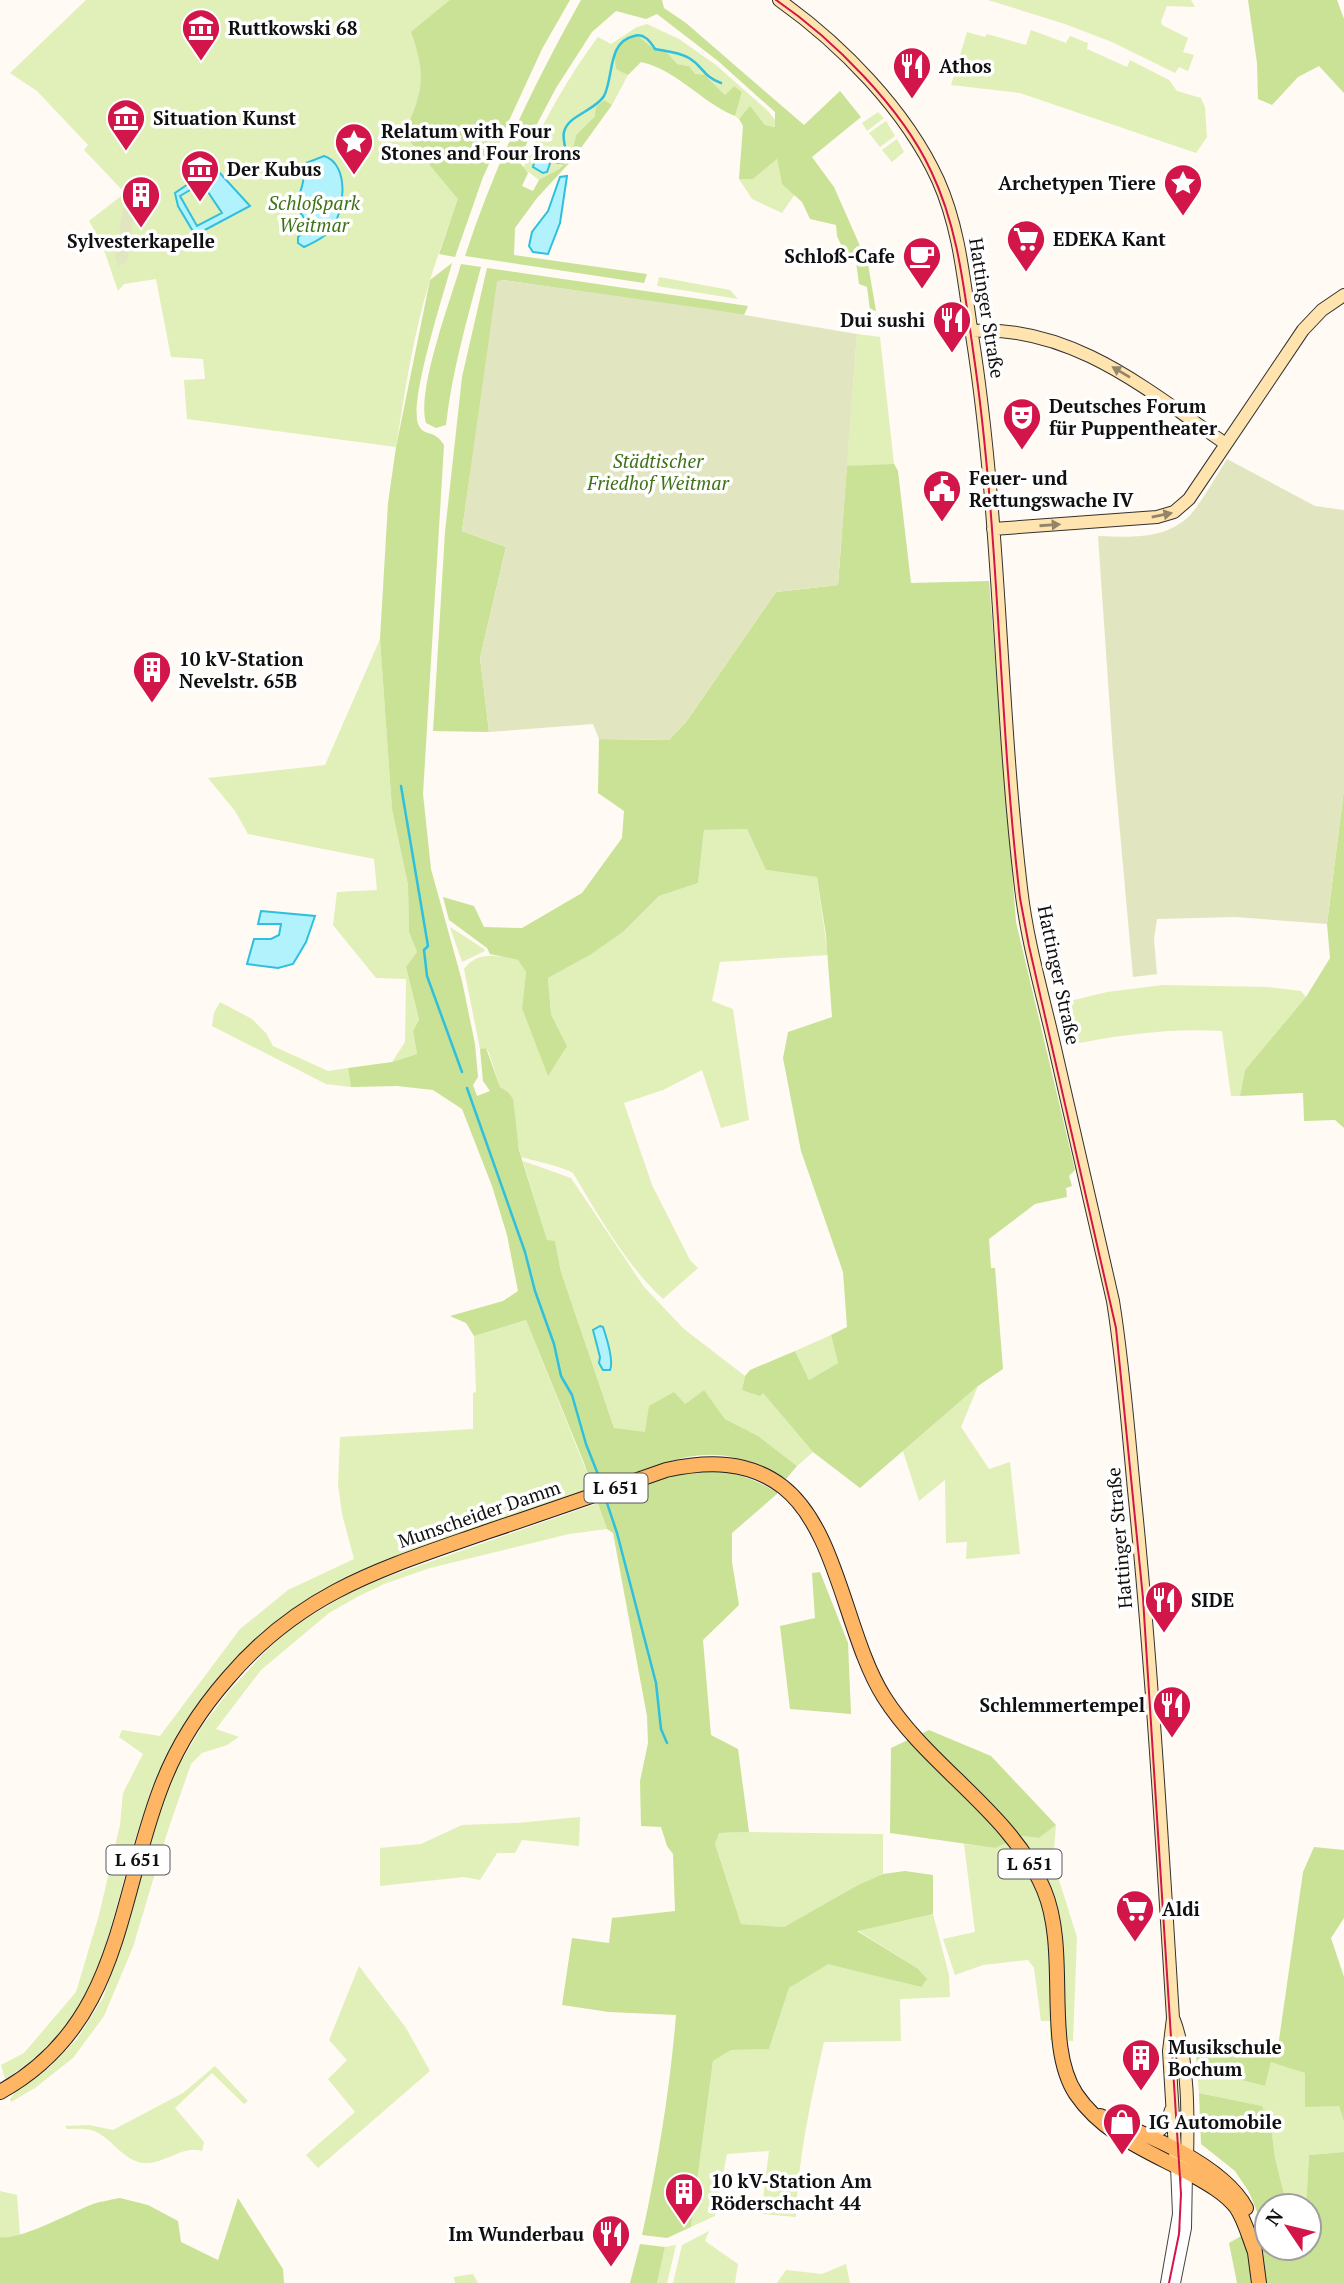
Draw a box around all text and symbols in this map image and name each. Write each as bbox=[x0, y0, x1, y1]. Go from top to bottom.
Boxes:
museum icon: Ruttkowski 68 bbox=[180, 7, 222, 62]
place label: Ruttkowski 68 bbox=[228, 15, 358, 40]
restaurant icon: Athos bbox=[891, 45, 933, 100]
place label: Athos bbox=[939, 53, 992, 78]
museum icon: Situation Kunst bbox=[105, 97, 147, 152]
place label: Situation Kunst bbox=[153, 105, 297, 130]
place label: Relatum with Four Stones and Four Irons bbox=[381, 118, 581, 165]
place icon: Relatum with Four Stones and Four Irons bbox=[333, 121, 375, 176]
museum icon: Der Kubus bbox=[179, 148, 221, 203]
place label: Der Kubus bbox=[227, 156, 322, 181]
place icon: Archetypen Tiere bbox=[1162, 162, 1204, 217]
place label: Archetypen Tiere bbox=[998, 170, 1156, 195]
building icon: Sylvesterkapelle bbox=[120, 174, 162, 229]
park label: Schloßpark Weitmar bbox=[268, 190, 361, 237]
supermarket icon: EDEKA Kant bbox=[1005, 218, 1047, 273]
place label: EDEKA Kant bbox=[1053, 226, 1166, 251]
place label: Sylvesterkapelle bbox=[67, 228, 215, 253]
cafe icon: Schloß-Cafe bbox=[901, 235, 943, 290]
street label: Hattinger Straße bbox=[964, 236, 1011, 380]
place label: Schloß-Cafe bbox=[784, 243, 895, 268]
restaurant icon: Dui sushi bbox=[931, 299, 973, 354]
place label: Dui sushi bbox=[840, 307, 925, 332]
one-way arrow bbox=[1111, 366, 1130, 378]
place label: Deutsches Forum für Puppentheater bbox=[1049, 393, 1218, 440]
theatre icon: Deutsches Forum für Puppentheater bbox=[1001, 396, 1043, 451]
park label: Städtischer Friedhof Weitmar bbox=[586, 448, 729, 495]
place label: Feuer- und Rettungswache IV bbox=[969, 465, 1134, 512]
public building icon: Feuer- und Rettungswache IV bbox=[921, 468, 963, 523]
one-way arrow bbox=[1151, 509, 1173, 520]
one-way arrow bbox=[1039, 519, 1061, 530]
place label: 10 kV-Station Nevelstr. 65B bbox=[179, 646, 304, 693]
building icon: 10 kV-Station Nevelstr. 65B bbox=[131, 649, 173, 704]
street label: Hattinger Straße bbox=[1033, 903, 1086, 1047]
street label: Hattinger Straße bbox=[1100, 1466, 1137, 1610]
street label: Munscheider Damm bbox=[394, 1474, 564, 1553]
road number: L 651 bbox=[584, 1474, 648, 1503]
restaurant icon: SIDE bbox=[1143, 1579, 1185, 1634]
place label: SIDE bbox=[1191, 1587, 1234, 1612]
restaurant icon: Schlemmertempel bbox=[1151, 1684, 1193, 1739]
place label: Schlemmertempel bbox=[980, 1692, 1145, 1717]
road number: L 651 bbox=[106, 1846, 170, 1874]
road number: L 651 bbox=[998, 1850, 1062, 1878]
supermarket icon: Aldi bbox=[1114, 1888, 1156, 1943]
place label: Aldi bbox=[1162, 1896, 1200, 1921]
place label: Musikschule Bochum bbox=[1168, 2034, 1282, 2081]
building icon: Musikschule Bochum bbox=[1120, 2037, 1162, 2092]
shop icon: IG Automobile bbox=[1101, 2101, 1143, 2156]
place label: IG Automobile bbox=[1149, 2109, 1282, 2134]
place label: 10 kV-Station Am Röderschacht 44 bbox=[711, 2168, 872, 2215]
building icon: 10 kV-Station Am Röderschacht 44 bbox=[663, 2171, 705, 2226]
north arrow bbox=[1253, 2192, 1323, 2262]
text: N bbox=[1259, 2203, 1288, 2230]
restaurant icon: Im Wunderbau bbox=[590, 2213, 632, 2268]
place label: Im Wunderbau bbox=[449, 2221, 584, 2246]

